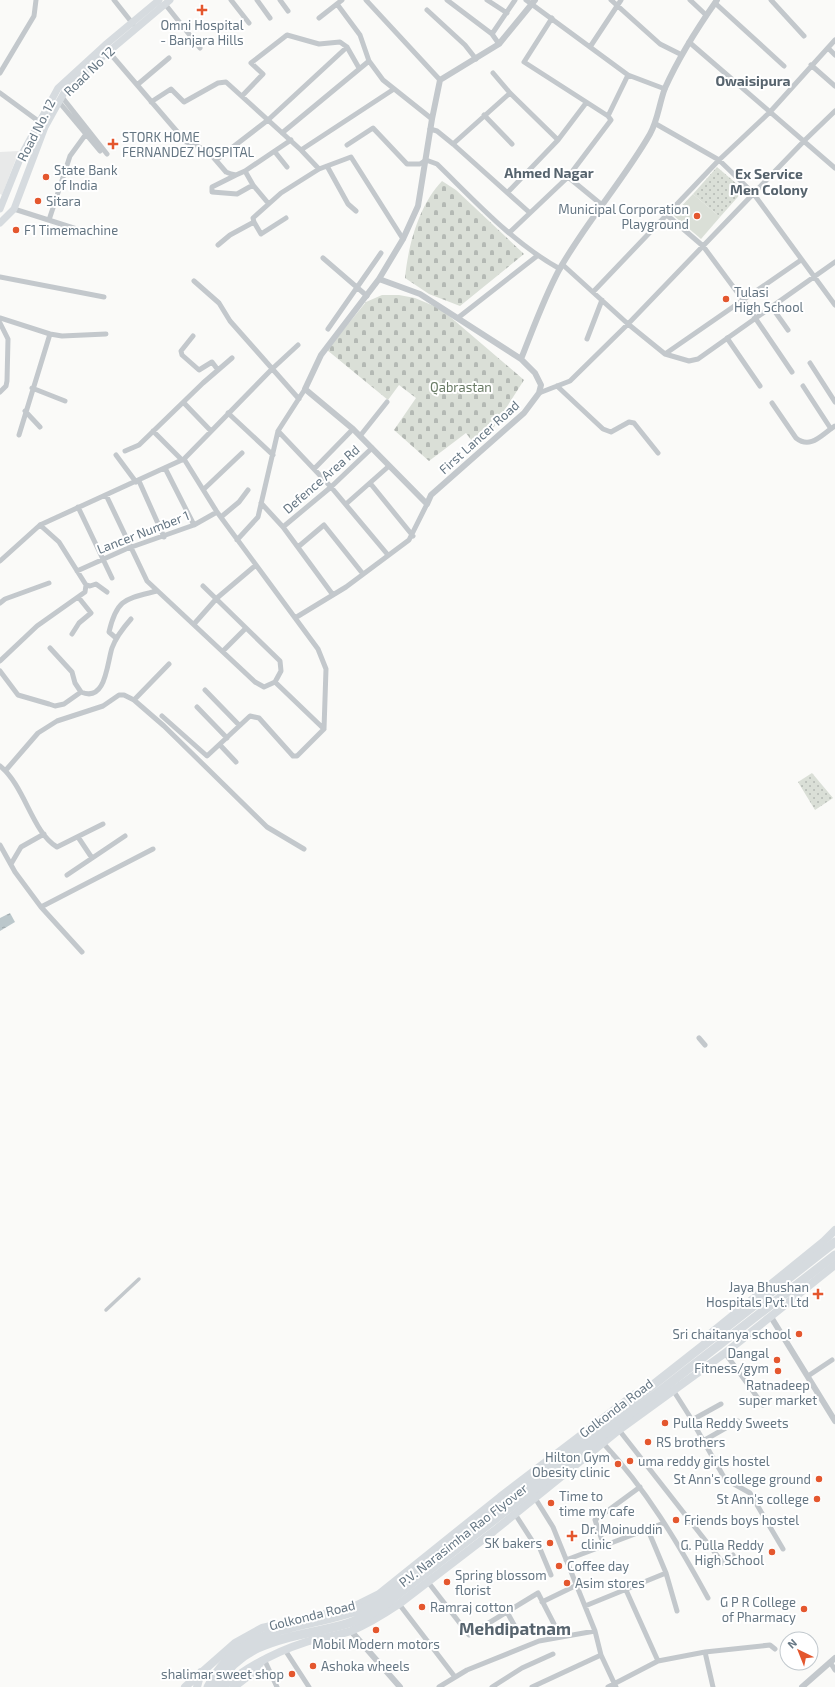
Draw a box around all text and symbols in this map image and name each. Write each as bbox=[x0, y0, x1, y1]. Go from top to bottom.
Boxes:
marker: Omni Hospital - Banjara Hills bbox=[196, 4, 208, 16]
place label: Omni Hospital - Banjara Hills bbox=[160, 17, 244, 48]
street label: Road No 12 bbox=[60, 43, 118, 99]
district label: Owaisipura bbox=[715, 72, 791, 89]
street label: Road No. 12 bbox=[13, 96, 59, 164]
place label: STORK HOME FERNANDEZ HOSPITAL bbox=[122, 129, 255, 160]
marker: STORK HOME FERNANDEZ HOSPITAL bbox=[107, 138, 119, 150]
place label: State Bank of India bbox=[54, 162, 118, 193]
district label: Ahmed Nagar bbox=[504, 164, 594, 181]
district label: Ex Service Men Colony bbox=[730, 165, 808, 198]
marker: State Bank of India bbox=[41, 172, 51, 182]
place label: Sitara bbox=[46, 193, 81, 209]
marker: Sitara bbox=[33, 196, 43, 206]
place label: Municipal Corporation Playground bbox=[558, 201, 689, 232]
marker: Municipal Corporation Playground bbox=[692, 211, 702, 221]
place label: F1 Timemachine bbox=[24, 222, 118, 238]
marker: F1 Timemachine bbox=[11, 225, 21, 235]
place label: Tulasi High School bbox=[734, 284, 804, 315]
marker: Tulasi High School bbox=[721, 294, 731, 304]
park label: Qabrastan bbox=[430, 379, 492, 395]
street label: First Lancer Road bbox=[436, 397, 522, 477]
street label: Defence Area Rd bbox=[279, 441, 363, 517]
street label: Lancer Number 1 bbox=[94, 507, 192, 557]
place label: Jaya Bhushan Hospitals Pvt. Ltd bbox=[706, 1279, 809, 1310]
marker: Jaya Bhushan Hospitals Pvt. Ltd bbox=[812, 1288, 824, 1300]
place label: Sri chaitanya school bbox=[672, 1326, 791, 1342]
marker: Sri chaitanya school bbox=[794, 1329, 804, 1339]
place label: Dangal Fitness/gym bbox=[694, 1345, 769, 1376]
marker: Dangal Fitness/gym bbox=[772, 1355, 782, 1365]
marker: Ratnadeep super market bbox=[773, 1366, 783, 1376]
street label: Golkonda Road bbox=[576, 1375, 656, 1441]
place label: Ratnadeep super market bbox=[739, 1377, 817, 1408]
place label: Pulla Reddy Sweets bbox=[673, 1415, 789, 1431]
marker: Pulla Reddy Sweets bbox=[660, 1418, 670, 1428]
place label: RS brothers bbox=[656, 1434, 725, 1450]
marker: RS brothers bbox=[643, 1437, 653, 1447]
place label: Hilton Gym Obesity clinic bbox=[532, 1449, 610, 1480]
place label: uma reddy girls hostel bbox=[638, 1453, 770, 1469]
marker: uma reddy girls hostel bbox=[625, 1456, 635, 1466]
marker: Hilton Gym Obesity clinic bbox=[613, 1459, 623, 1469]
place label: St Ann's college ground bbox=[673, 1471, 811, 1487]
marker: St Ann's college ground bbox=[814, 1474, 824, 1484]
street label: P.V. Narasimha Rao Flyover bbox=[395, 1480, 531, 1590]
place label: Time to time my cafe bbox=[559, 1488, 635, 1519]
place label: St Ann's college bbox=[716, 1491, 809, 1507]
marker: St Ann's college bbox=[812, 1494, 822, 1504]
marker: Time to time my cafe bbox=[546, 1498, 556, 1508]
place label: Friends boys hostel bbox=[684, 1512, 799, 1528]
marker: Friends boys hostel bbox=[671, 1515, 681, 1525]
place label: Dr. Moinuddin clinic bbox=[581, 1521, 663, 1552]
marker: Dr. Moinuddin clinic bbox=[566, 1530, 578, 1542]
place label: SK bakers bbox=[484, 1535, 542, 1551]
place label: G. Pulla Reddy High School bbox=[680, 1537, 764, 1568]
marker: SK bakers bbox=[545, 1538, 555, 1548]
marker: G. Pulla Reddy High School bbox=[767, 1547, 777, 1557]
place label: Coffee day bbox=[567, 1558, 629, 1574]
marker: Coffee day bbox=[554, 1561, 564, 1571]
place label: Spring blossom florist bbox=[455, 1567, 547, 1598]
place label: Asim stores bbox=[575, 1575, 645, 1591]
marker: Spring blossom florist bbox=[442, 1577, 452, 1587]
marker: Asim stores bbox=[562, 1578, 572, 1588]
place label: G P R College of Pharmacy bbox=[720, 1594, 796, 1625]
street label: Golkonda Road bbox=[267, 1597, 357, 1633]
place label: Ramraj cotton bbox=[430, 1599, 514, 1615]
marker: Ramraj cotton bbox=[417, 1602, 427, 1612]
marker: G P R College of Pharmacy bbox=[799, 1604, 809, 1614]
district label: Mehdipatnam bbox=[459, 1618, 571, 1638]
marker: Mobil Modern motors bbox=[371, 1625, 381, 1635]
north arrow bbox=[779, 1631, 819, 1671]
place label: Mobil Modern motors bbox=[312, 1636, 440, 1652]
text: N bbox=[784, 1636, 799, 1651]
place label: Ashoka wheels bbox=[321, 1658, 410, 1674]
marker: Ashoka wheels bbox=[308, 1661, 318, 1671]
place label: shalimar sweet shop bbox=[161, 1666, 284, 1682]
marker: shalimar sweet shop bbox=[287, 1669, 297, 1679]

